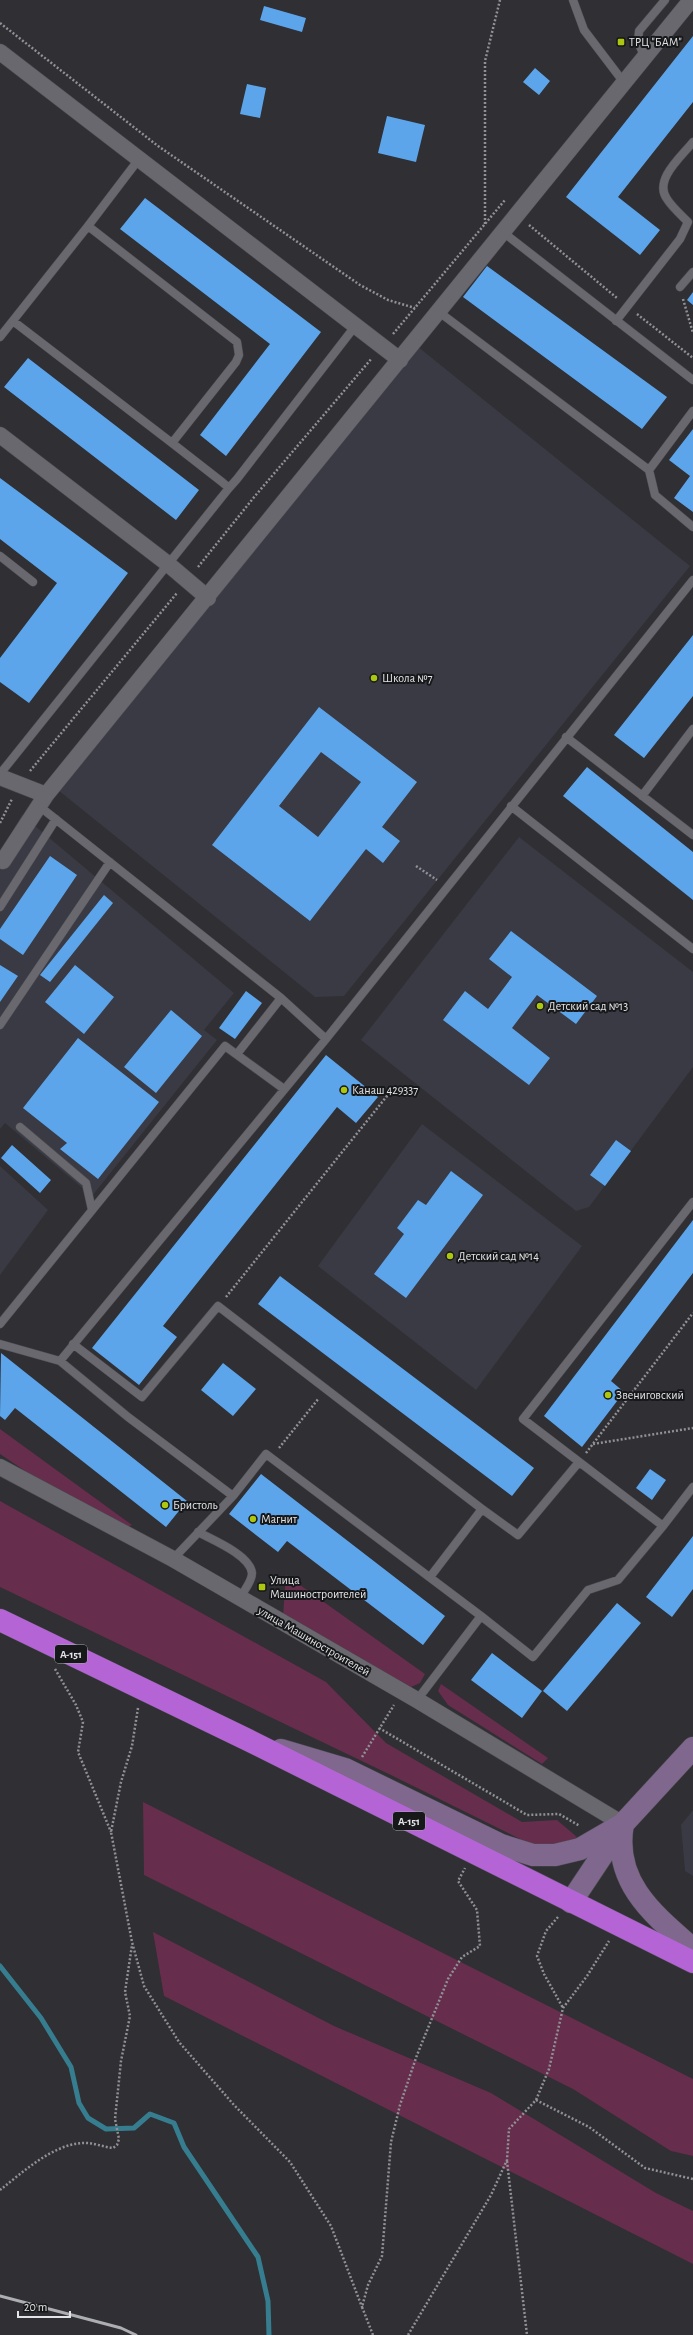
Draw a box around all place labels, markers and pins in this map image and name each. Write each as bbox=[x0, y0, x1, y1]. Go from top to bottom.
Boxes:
place label: ТРЦ "БАМ" bbox=[629, 36, 682, 48]
marker: ТРЦ "БАМ" bbox=[616, 37, 626, 47]
place label: Школа №7 bbox=[382, 672, 433, 684]
marker: Школа №7 bbox=[369, 673, 379, 683]
place label: Детский сад №13 bbox=[548, 1000, 628, 1012]
marker: Детский сад №13 bbox=[535, 1001, 545, 1011]
place label: Канаш 429337 bbox=[352, 1084, 418, 1096]
marker: Канаш 429337 bbox=[339, 1085, 349, 1095]
place label: Детский сад №14 bbox=[458, 1250, 539, 1262]
marker: Детский сад №14 bbox=[445, 1251, 455, 1261]
place label: Звениговский bbox=[616, 1389, 684, 1401]
marker: Звениговский bbox=[603, 1390, 613, 1400]
place label: Бристоль bbox=[173, 1499, 218, 1511]
marker: Бристоль bbox=[160, 1500, 170, 1510]
place label: Магнит bbox=[261, 1513, 298, 1525]
marker: Магнит bbox=[248, 1514, 258, 1524]
place label: Улица Машиностроителей bbox=[270, 1574, 366, 1600]
marker: Улица Машиностроителей bbox=[257, 1582, 267, 1592]

